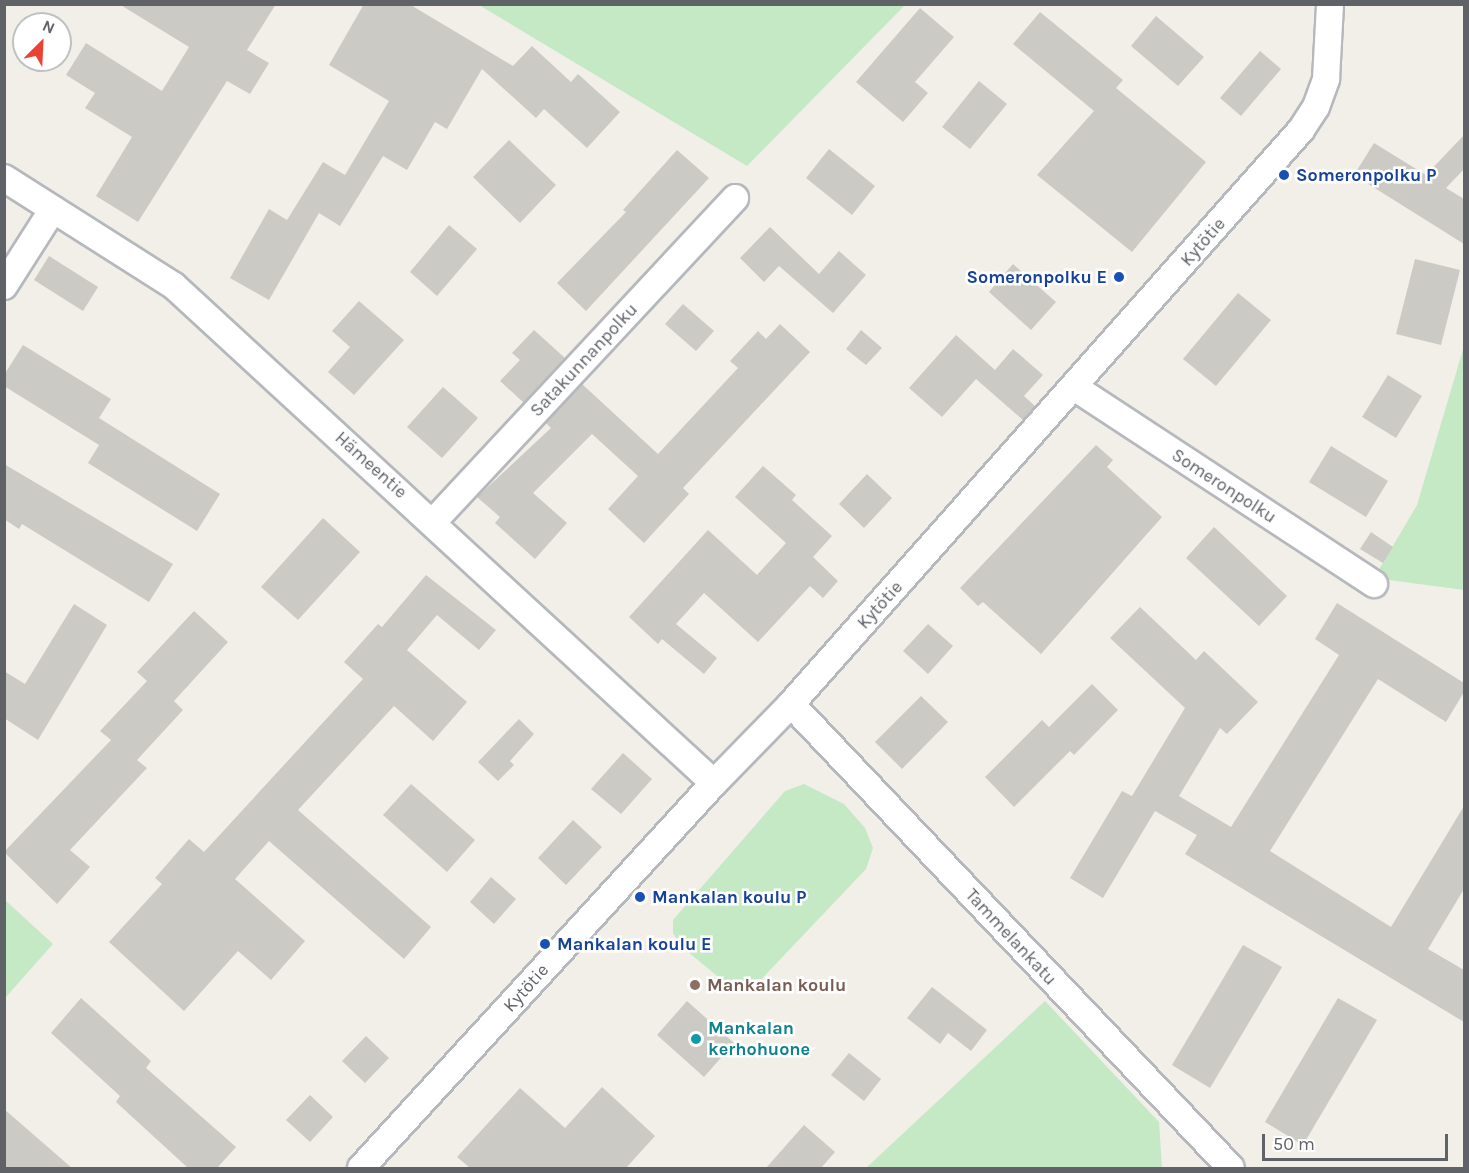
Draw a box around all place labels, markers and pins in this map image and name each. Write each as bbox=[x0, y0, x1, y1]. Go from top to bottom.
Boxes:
place label: Someronpolku P bbox=[1296, 164, 1436, 186]
marker: Someronpolku P bbox=[1277, 168, 1291, 182]
place label: Someronpolku E bbox=[967, 266, 1107, 288]
marker: Someronpolku E bbox=[1112, 270, 1126, 284]
place label: Mankalan koulu P bbox=[652, 886, 806, 908]
marker: Mankalan koulu P bbox=[633, 890, 647, 904]
place label: Mankalan koulu E bbox=[557, 933, 711, 955]
marker: Mankalan koulu E bbox=[538, 937, 552, 951]
place label: Mankalan koulu bbox=[707, 974, 846, 996]
marker: Mankalan koulu bbox=[688, 978, 702, 992]
place label: Mankalan kerhohuone bbox=[708, 1018, 810, 1060]
marker: Mankalan kerhohuone bbox=[689, 1032, 703, 1046]

